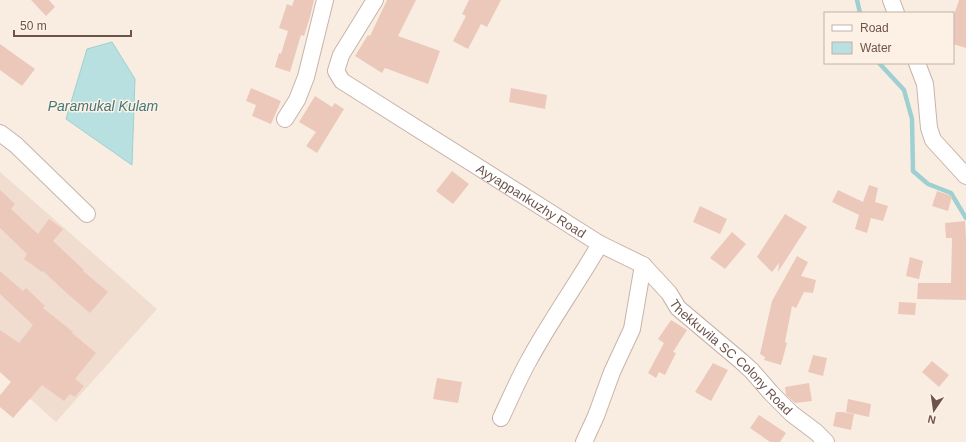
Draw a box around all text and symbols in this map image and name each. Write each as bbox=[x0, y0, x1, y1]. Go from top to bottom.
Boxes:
scale bar bbox=[14, 12, 131, 38]
legend bbox=[824, 12, 954, 64]
text: 50 m bbox=[20, 19, 47, 33]
text: Road bbox=[860, 21, 889, 35]
text: Water bbox=[860, 41, 892, 55]
water label: Paramukal Kulam bbox=[48, 98, 159, 114]
street label: Ayyappankuzhy Road bbox=[474, 161, 589, 241]
street label: Thekkuvila SC Colony Road bbox=[667, 296, 796, 418]
north arrow bbox=[914, 390, 954, 430]
text: N bbox=[926, 413, 937, 426]

